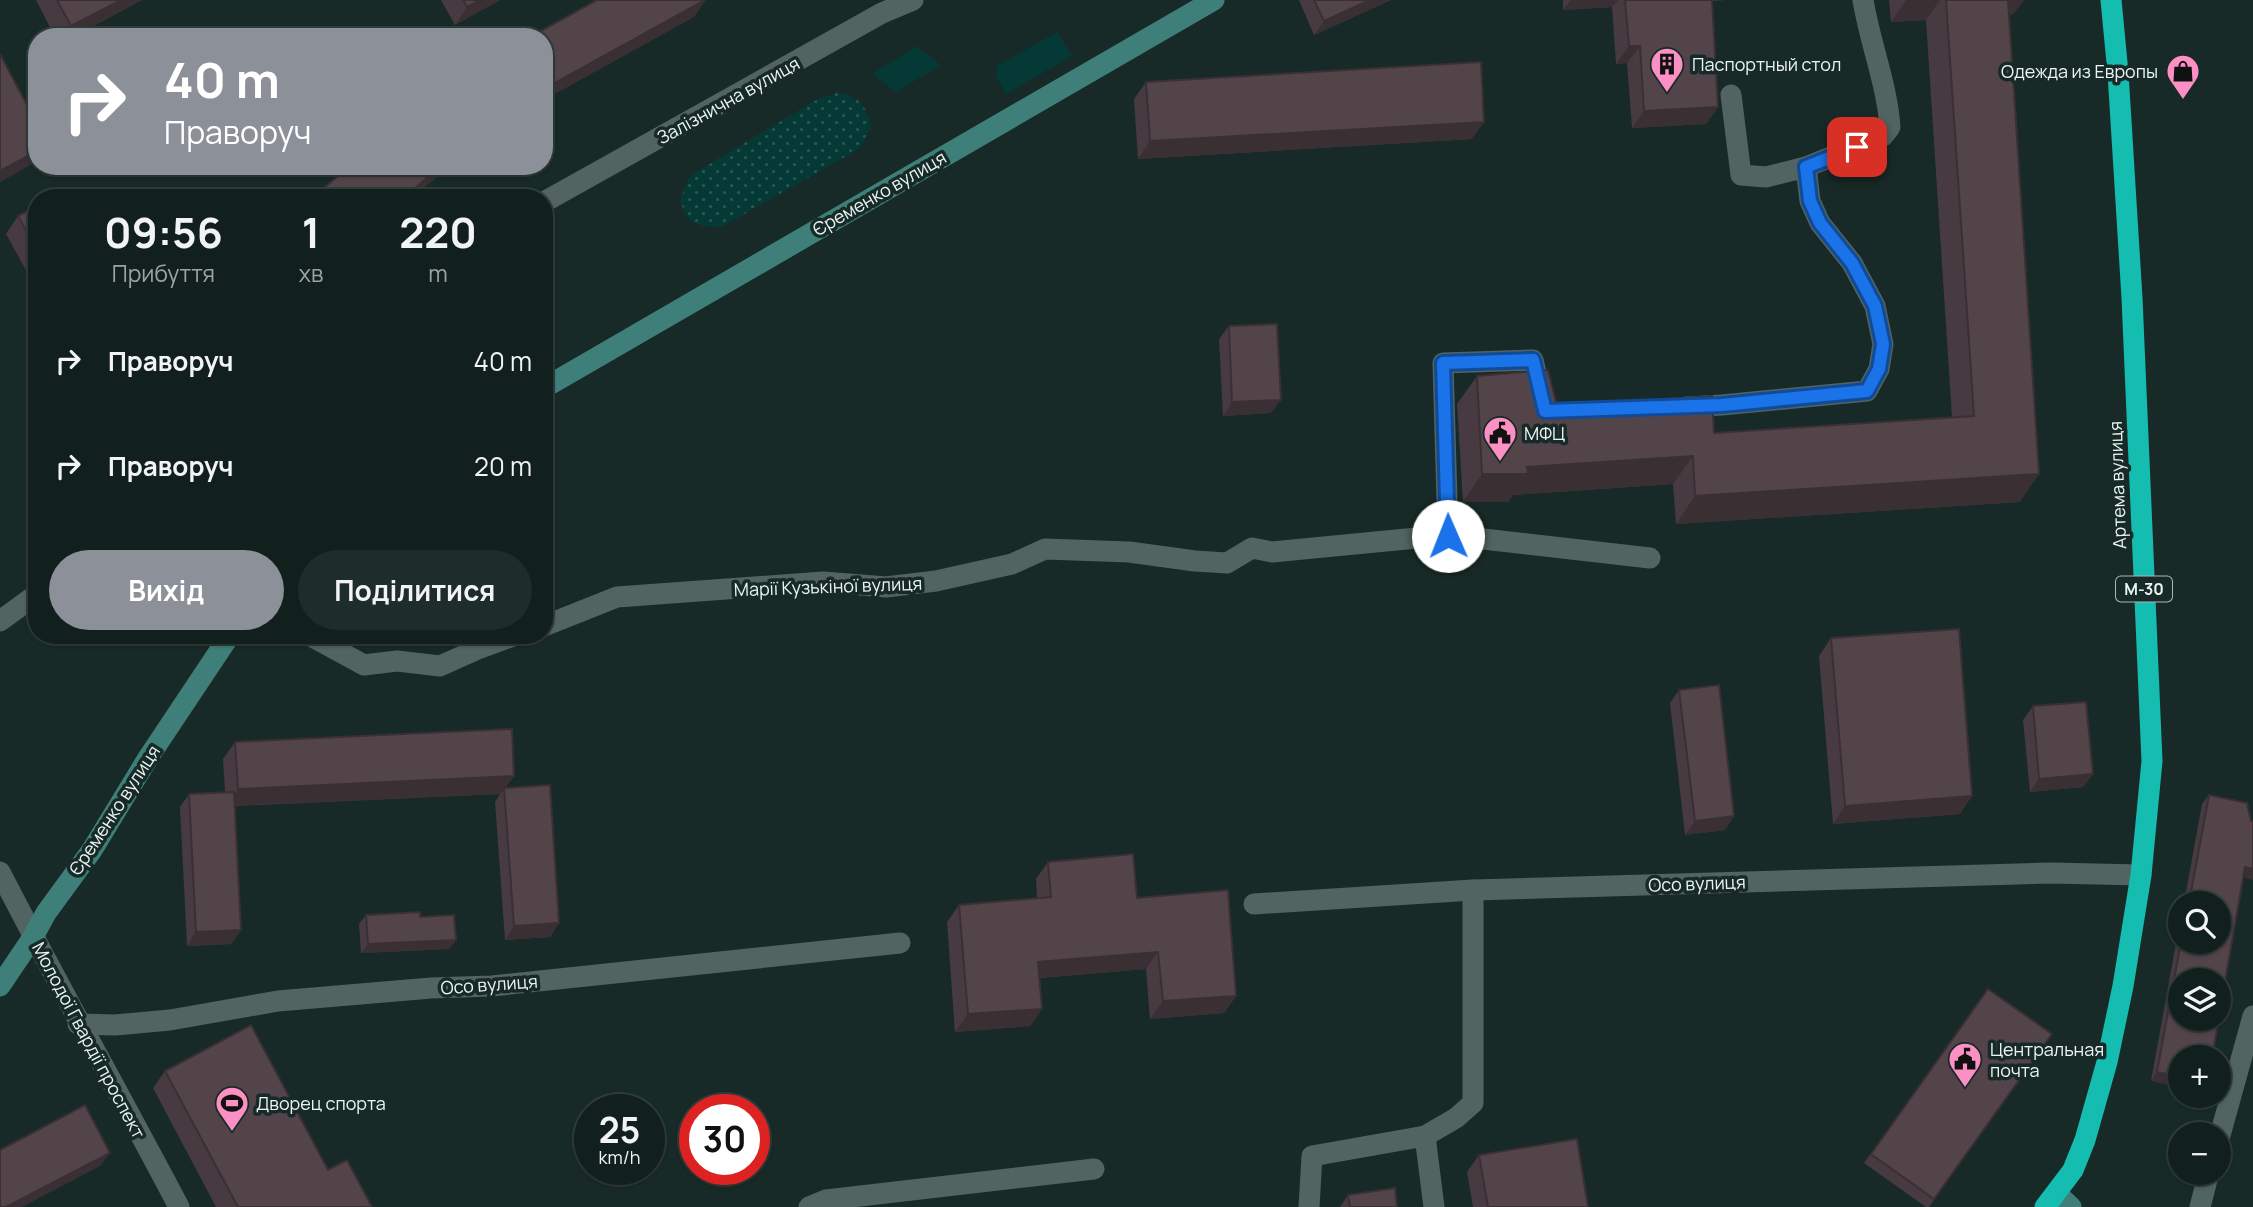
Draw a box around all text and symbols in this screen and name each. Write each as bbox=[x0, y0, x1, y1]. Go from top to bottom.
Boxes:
building icon: Паспортный стол bbox=[1648, 45, 1686, 94]
text: 40 m bbox=[164, 46, 280, 113]
street label: Залізнична вулиця bbox=[652, 51, 804, 149]
place label: Паспортный стол bbox=[1692, 52, 1841, 76]
shop icon: Одежда из Европы bbox=[2164, 52, 2202, 101]
icon: right bbox=[49, 56, 140, 147]
place label: Одежда из Европы bbox=[2001, 59, 2158, 83]
text: Праворуч bbox=[164, 110, 312, 154]
pin bbox=[1827, 117, 1887, 177]
icon: arrive bbox=[1838, 128, 1876, 166]
street label: Єременко вулиця bbox=[808, 145, 950, 241]
text: 09:56 bbox=[104, 203, 223, 261]
text: 1 bbox=[302, 203, 320, 261]
text: 220 bbox=[399, 203, 477, 261]
text: Прибуття bbox=[112, 257, 215, 289]
text: хв bbox=[299, 257, 323, 289]
text: m bbox=[428, 257, 448, 289]
icon: right bbox=[49, 342, 87, 380]
text: Праворуч bbox=[108, 343, 233, 379]
text: 40 m bbox=[474, 343, 532, 379]
public building icon: МФЦ bbox=[1481, 414, 1519, 463]
place label: МФЦ bbox=[1524, 421, 1565, 445]
street label: Артема вулиця bbox=[2103, 421, 2131, 549]
icon: right bbox=[49, 447, 87, 485]
text: Праворуч bbox=[108, 448, 233, 484]
text: 20 m bbox=[474, 448, 532, 484]
position arrow bbox=[1411, 499, 1485, 573]
button: Вихід bbox=[49, 550, 284, 630]
button: Поділитися bbox=[298, 550, 532, 630]
street label: Марії Кузькіної вулиця bbox=[733, 571, 923, 601]
road number: М-30 bbox=[2116, 576, 2172, 602]
street label: Єременко вулиця bbox=[63, 740, 165, 880]
street label: Осо вулиця bbox=[1648, 869, 1746, 897]
map controls bbox=[2168, 891, 2231, 1185]
button: search bbox=[2168, 891, 2231, 954]
street label: Молодої Гвардії проспект bbox=[27, 938, 151, 1142]
button: layers bbox=[2168, 968, 2231, 1031]
street label: Осо вулиця bbox=[440, 969, 538, 999]
place label: Центральная почта bbox=[1990, 1037, 2104, 1082]
public building icon: Центральная почта bbox=[1946, 1040, 1984, 1089]
button: + bbox=[2168, 1045, 2231, 1108]
sports icon: Дворец спорта bbox=[213, 1084, 251, 1133]
place label: Дворец спорта bbox=[256, 1091, 386, 1115]
speed limit sign: 30 bbox=[679, 1094, 770, 1185]
text: 25 bbox=[599, 1106, 640, 1154]
button: − bbox=[2168, 1122, 2231, 1185]
text: km/h bbox=[599, 1145, 640, 1169]

